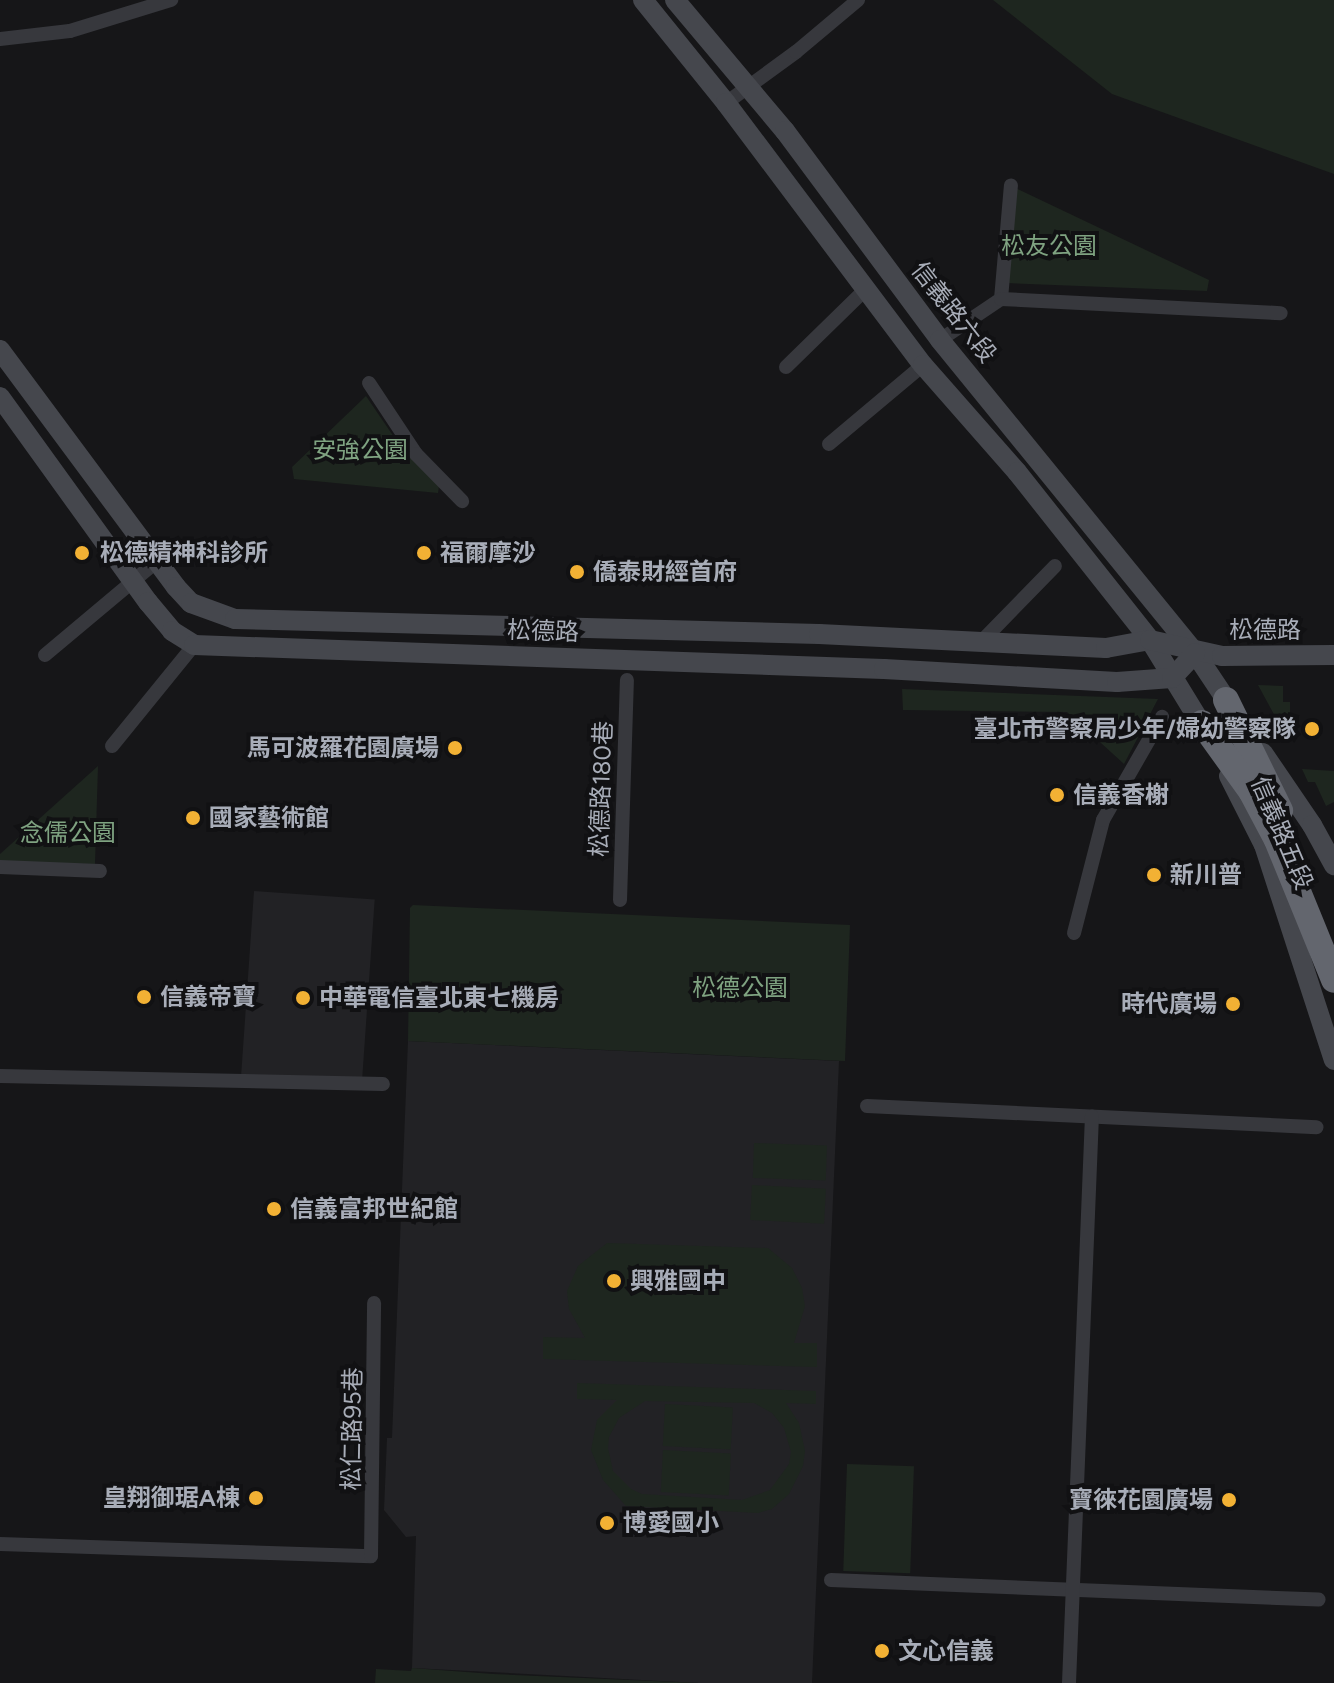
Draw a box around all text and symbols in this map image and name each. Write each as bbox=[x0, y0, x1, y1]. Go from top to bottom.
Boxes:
park label: 松友公園 bbox=[1001, 232, 1097, 260]
street label: 信義路六段 bbox=[906, 256, 1002, 368]
park label: 安強公園 bbox=[312, 436, 408, 464]
place label: 松德精神科診所 bbox=[100, 539, 268, 567]
place label: 福爾摩沙 bbox=[440, 539, 536, 567]
marker: 松德精神科診所 bbox=[71, 542, 93, 564]
marker: 福爾摩沙 bbox=[415, 544, 433, 562]
place label: 僑泰財經首府 bbox=[593, 558, 737, 586]
marker: 僑泰財經首府 bbox=[568, 563, 586, 581]
street label: 松德路 bbox=[507, 615, 579, 647]
street label: 松德路 bbox=[1229, 616, 1301, 644]
place label: 臺北市警察局少年/婦幼警察隊 bbox=[974, 715, 1296, 743]
marker: 臺北市警察局少年/婦幼警察隊 bbox=[1303, 720, 1321, 738]
street label: 松德路180巷 bbox=[584, 721, 618, 857]
place label: 馬可波羅花園廣場 bbox=[247, 734, 439, 762]
marker: 馬可波羅花園廣場 bbox=[446, 739, 464, 757]
street label: 信義路五段 bbox=[1245, 772, 1319, 894]
place label: 信義香榭 bbox=[1073, 781, 1169, 809]
marker: 信義香榭 bbox=[1048, 786, 1066, 804]
place label: 國家藝術館 bbox=[209, 804, 329, 832]
marker: 國家藝術館 bbox=[184, 809, 202, 827]
park label: 念儒公園 bbox=[20, 819, 116, 847]
place label: 新川普 bbox=[1170, 861, 1242, 889]
marker: 新川普 bbox=[1145, 866, 1163, 884]
park label: 松德公園 bbox=[692, 974, 788, 1002]
place label: 信義帝寶 bbox=[160, 983, 256, 1011]
place label: 中華電信臺北東七機房 bbox=[319, 984, 559, 1012]
marker: 信義帝寶 bbox=[135, 988, 153, 1006]
marker: 中華電信臺北東七機房 bbox=[294, 989, 312, 1007]
place label: 時代廣場 bbox=[1121, 990, 1217, 1018]
marker: 時代廣場 bbox=[1224, 995, 1242, 1013]
place label: 信義富邦世紀館 bbox=[290, 1195, 458, 1223]
marker: 信義富邦世紀館 bbox=[265, 1200, 283, 1218]
place label: 興雅國中 bbox=[630, 1267, 726, 1295]
marker: 興雅國中 bbox=[605, 1272, 623, 1290]
street label: 松仁路95巷 bbox=[337, 1367, 367, 1491]
place label: 皇翔御琚A棟 bbox=[103, 1484, 240, 1512]
place label: 寶徠花園廣場 bbox=[1069, 1486, 1213, 1514]
marker: 皇翔御琚A棟 bbox=[247, 1489, 265, 1507]
marker: 寶徠花園廣場 bbox=[1220, 1491, 1238, 1509]
place label: 博愛國小 bbox=[623, 1509, 719, 1537]
marker: 博愛國小 bbox=[598, 1514, 616, 1532]
place label: 文心信義 bbox=[898, 1637, 994, 1665]
marker: 文心信義 bbox=[873, 1642, 891, 1660]

